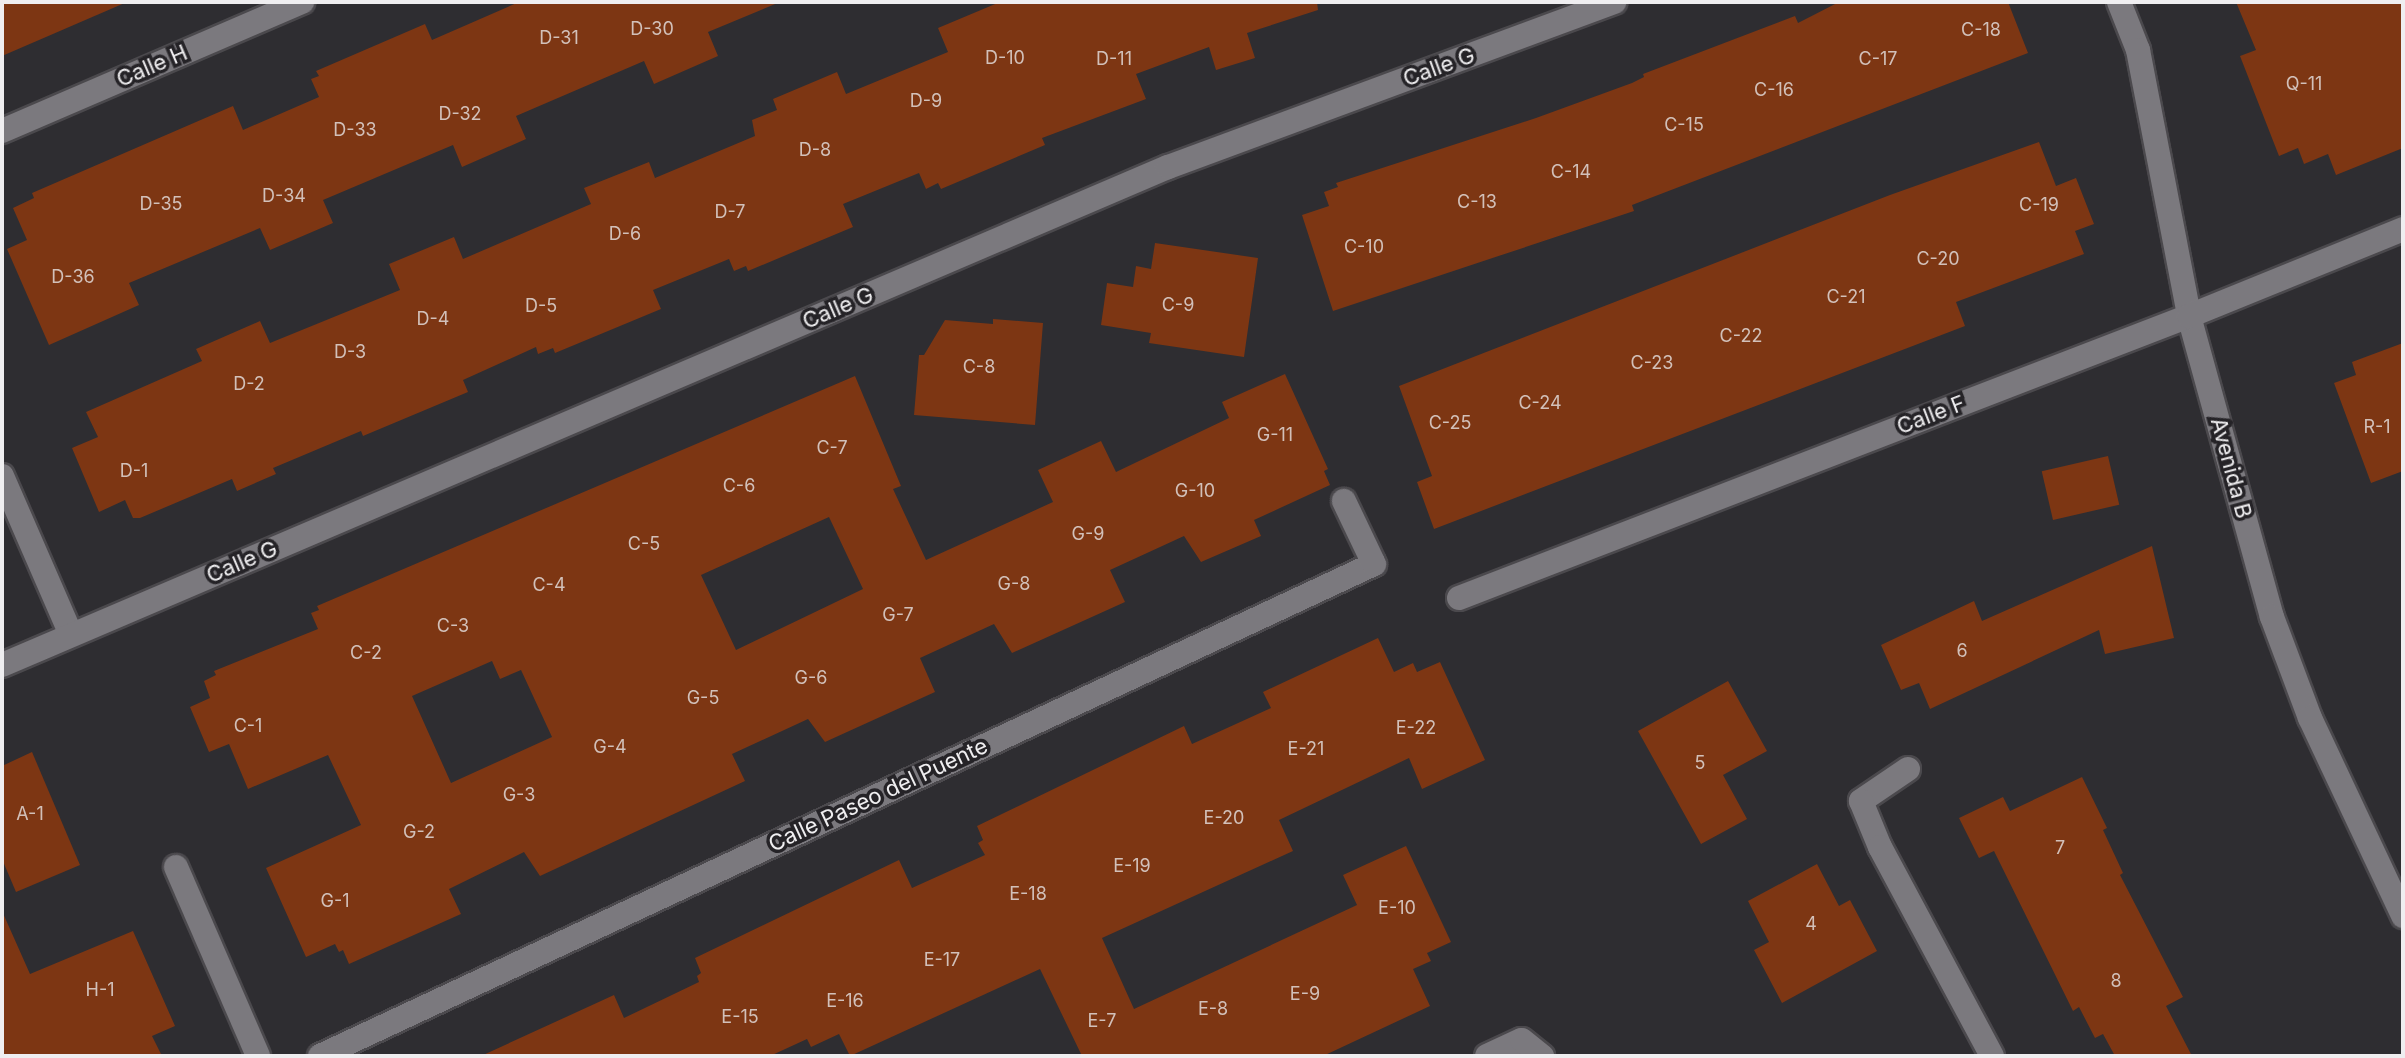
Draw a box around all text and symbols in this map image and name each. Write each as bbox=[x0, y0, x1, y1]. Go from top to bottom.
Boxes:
house number: D-30 bbox=[630, 18, 674, 40]
house number: C-18 bbox=[1961, 19, 2001, 41]
house number: D-31 bbox=[539, 27, 579, 49]
street label: Calle H bbox=[113, 39, 191, 93]
street label: Calle G bbox=[1399, 42, 1479, 92]
house number: D-10 bbox=[985, 47, 1025, 69]
house number: D-11 bbox=[1096, 48, 1132, 70]
house number: C-17 bbox=[1859, 48, 1897, 70]
house number: Q-11 bbox=[2286, 73, 2322, 95]
house number: C-16 bbox=[1754, 79, 1794, 101]
house number: D-9 bbox=[910, 90, 942, 112]
house number: D-32 bbox=[438, 103, 482, 125]
house number: C-15 bbox=[1664, 114, 1704, 136]
house number: D-33 bbox=[333, 119, 377, 141]
house number: D-8 bbox=[799, 139, 831, 161]
house number: C-14 bbox=[1551, 161, 1591, 183]
house number: D-34 bbox=[262, 185, 306, 207]
house number: C-13 bbox=[1457, 191, 1497, 213]
house number: D-35 bbox=[139, 193, 183, 215]
house number: C-19 bbox=[2019, 194, 2059, 216]
house number: D-7 bbox=[714, 201, 746, 223]
house number: D-6 bbox=[609, 223, 641, 245]
house number: C-10 bbox=[1344, 236, 1384, 258]
house number: C-20 bbox=[1916, 248, 1960, 270]
house number: D-36 bbox=[51, 266, 95, 288]
street label: Calle G bbox=[799, 281, 877, 335]
house number: C-21 bbox=[1826, 286, 1866, 308]
house number: C-9 bbox=[1162, 294, 1194, 316]
house number: D-5 bbox=[525, 295, 557, 317]
house number: D-4 bbox=[417, 308, 449, 330]
house number: C-22 bbox=[1720, 325, 1762, 347]
house number: D-3 bbox=[334, 341, 366, 363]
house number: C-23 bbox=[1631, 352, 1673, 374]
house number: C-8 bbox=[963, 356, 995, 378]
house number: D-2 bbox=[233, 373, 265, 395]
street label: Calle F bbox=[1893, 390, 1969, 440]
house number: C-24 bbox=[1518, 392, 1562, 414]
house number: C-25 bbox=[1429, 412, 1471, 434]
street label: Avenida B bbox=[2205, 415, 2257, 521]
house number: R-1 bbox=[2363, 416, 2391, 438]
house number: G-11 bbox=[1257, 424, 1293, 446]
house number: C-7 bbox=[816, 437, 848, 459]
house number: D-1 bbox=[120, 460, 148, 482]
house number: C-6 bbox=[723, 475, 755, 497]
house number: G-10 bbox=[1175, 480, 1215, 502]
house number: G-9 bbox=[1072, 523, 1104, 545]
house number: C-5 bbox=[628, 533, 660, 555]
street label: Calle G bbox=[203, 535, 281, 589]
house number: G-8 bbox=[998, 573, 1030, 595]
house number: C-4 bbox=[532, 574, 566, 596]
house number: G-7 bbox=[882, 604, 914, 626]
house number: C-3 bbox=[437, 615, 469, 637]
house number: 6 bbox=[1956, 640, 1968, 662]
house number: C-2 bbox=[350, 642, 382, 664]
house number: G-6 bbox=[795, 667, 827, 689]
house number: G-5 bbox=[687, 687, 719, 709]
house number: C-1 bbox=[234, 715, 262, 737]
house number: E-22 bbox=[1396, 717, 1436, 739]
street label: Calle Paseo del Puente bbox=[764, 733, 992, 857]
house number: G-4 bbox=[593, 736, 627, 758]
house number: E-21 bbox=[1288, 738, 1324, 760]
house number: 5 bbox=[1695, 752, 1705, 774]
house number: G-3 bbox=[503, 784, 535, 806]
house number: A-1 bbox=[16, 803, 44, 825]
house number: E-20 bbox=[1204, 807, 1244, 829]
house number: G-2 bbox=[403, 821, 435, 843]
house number: 7 bbox=[2055, 837, 2065, 859]
house number: E-19 bbox=[1113, 855, 1151, 877]
house number: E-18 bbox=[1009, 883, 1047, 905]
house number: G-1 bbox=[320, 890, 350, 912]
house number: E-10 bbox=[1378, 897, 1416, 919]
house number: 4 bbox=[1805, 913, 1817, 935]
house number: E-17 bbox=[924, 949, 960, 971]
house number: 8 bbox=[2110, 970, 2122, 992]
house number: H-1 bbox=[86, 979, 114, 1001]
house number: E-9 bbox=[1290, 983, 1320, 1005]
house number: E-16 bbox=[826, 990, 864, 1012]
house number: E-8 bbox=[1198, 998, 1228, 1020]
house number: E-15 bbox=[721, 1006, 759, 1028]
house number: E-7 bbox=[1088, 1010, 1116, 1032]

